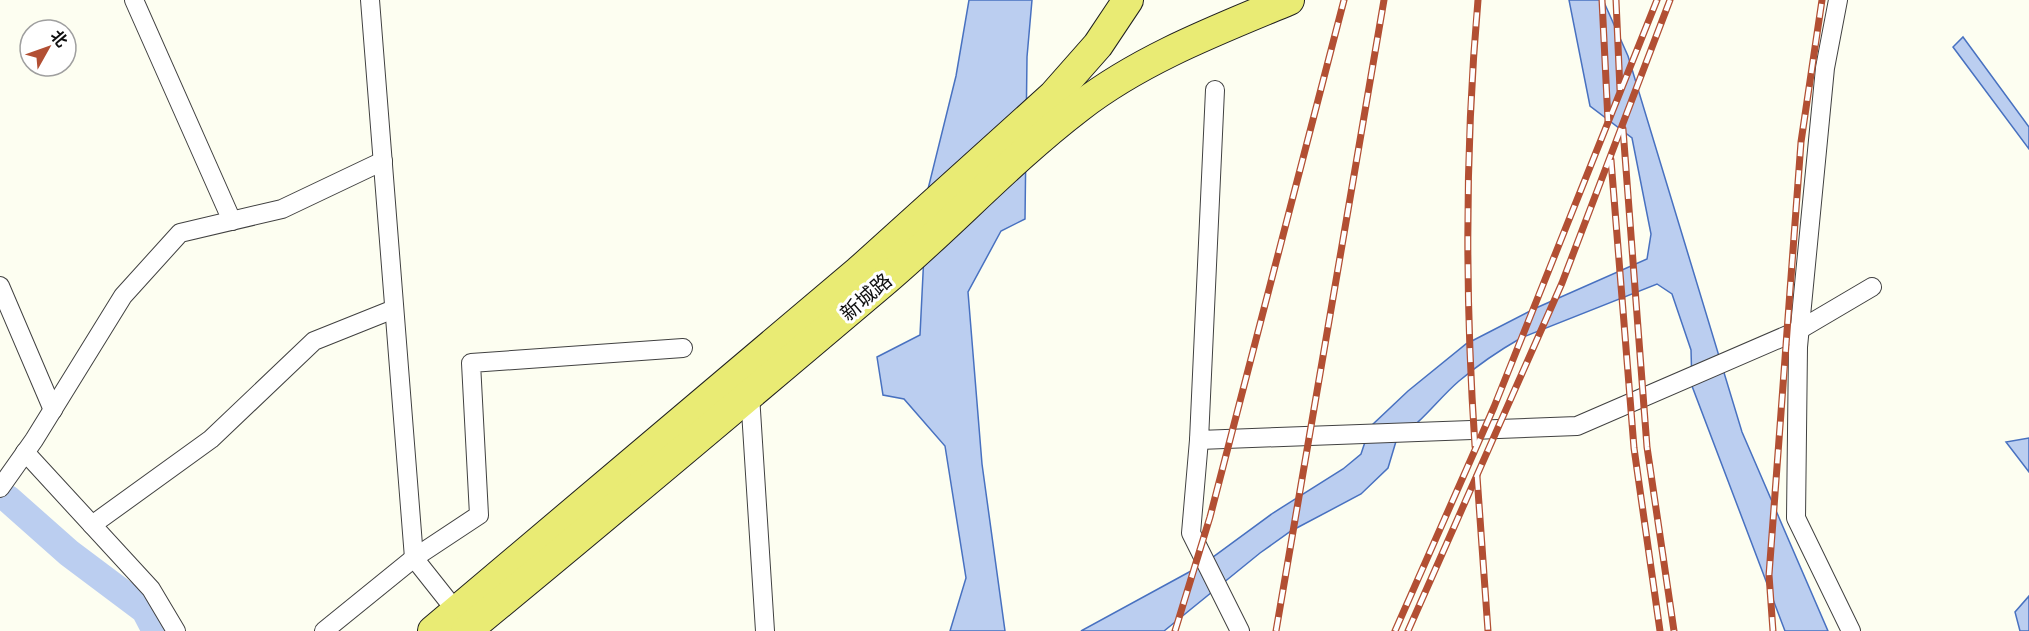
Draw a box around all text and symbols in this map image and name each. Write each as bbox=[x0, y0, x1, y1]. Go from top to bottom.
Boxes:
north arrow bbox=[18, 18, 78, 78]
text: 北 bbox=[44, 25, 73, 53]
street label: 新城路 bbox=[834, 267, 899, 329]

